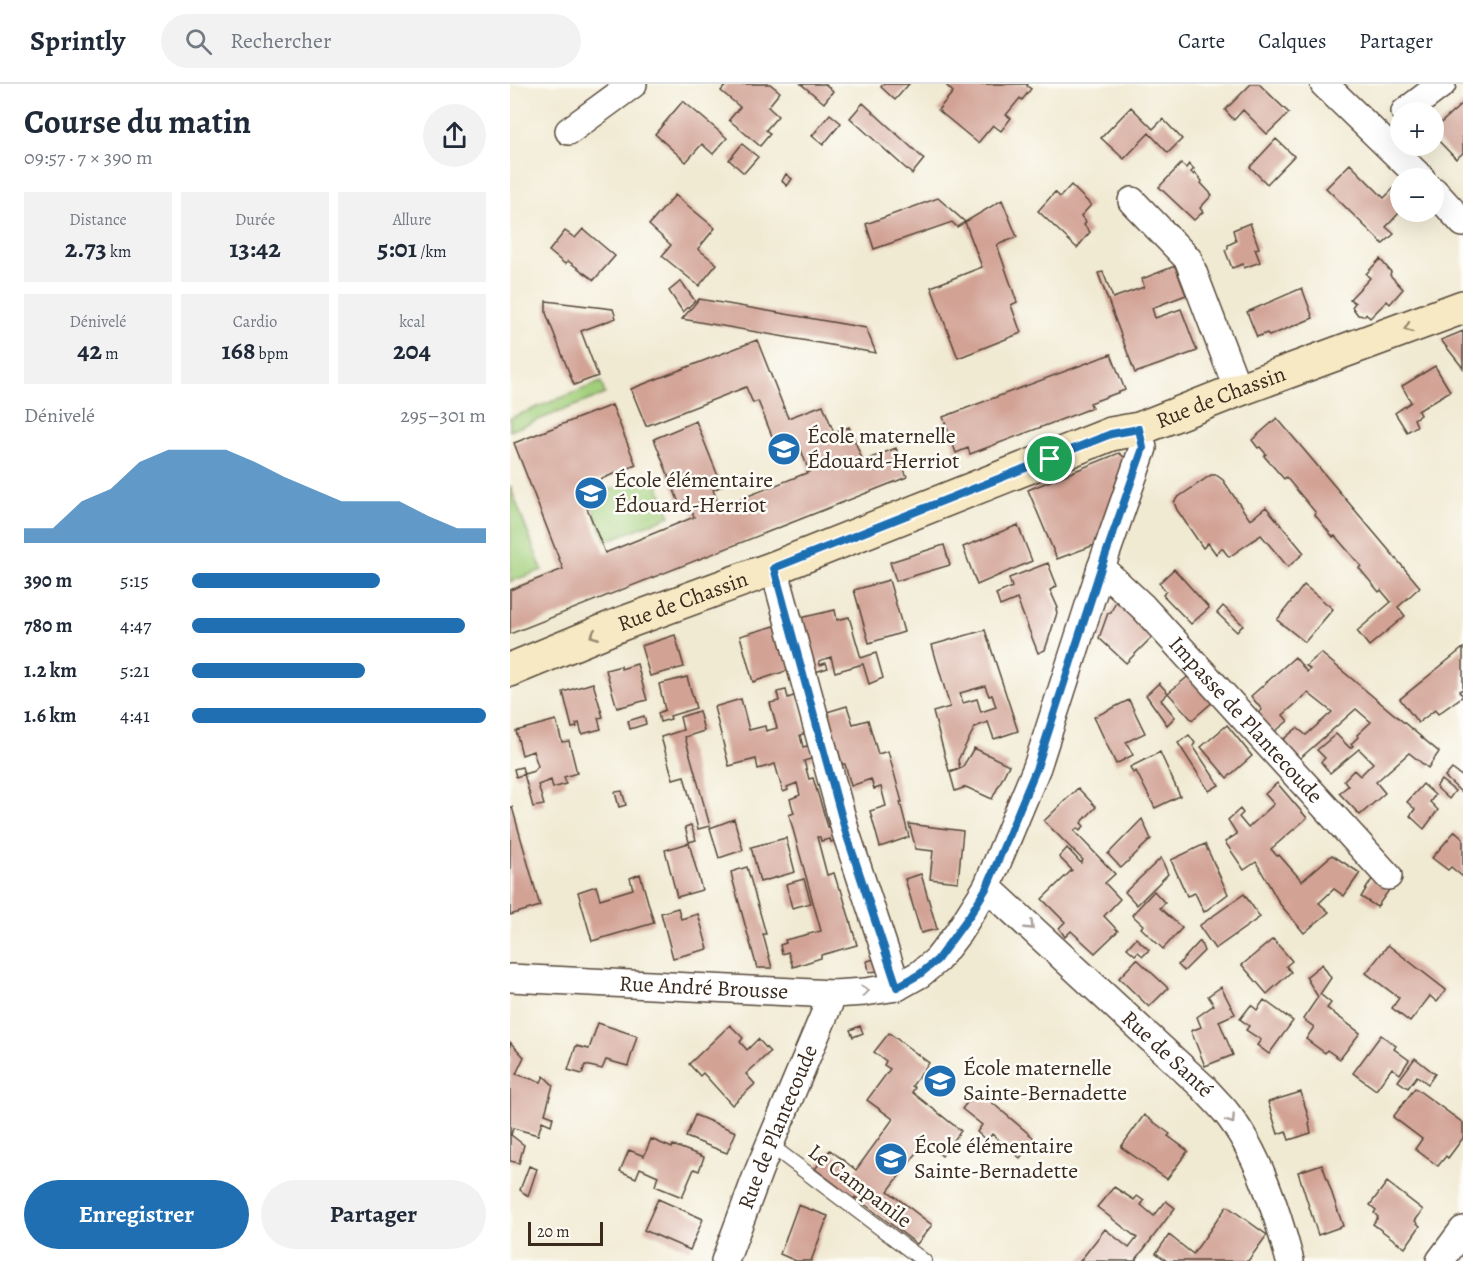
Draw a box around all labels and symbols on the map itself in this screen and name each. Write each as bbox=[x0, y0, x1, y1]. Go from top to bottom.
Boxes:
one-way arrow bbox=[1403, 320, 1414, 333]
street label: Rue de Chassin bbox=[1152, 359, 1290, 436]
place label: École maternelle Édouard-Herriot bbox=[807, 421, 959, 476]
school or university icon: École maternelle Édouard-Herriot bbox=[766, 431, 802, 467]
pin bbox=[1024, 433, 1075, 484]
place label: École élémentaire Édouard-Herriot bbox=[614, 465, 773, 520]
school or university icon: École élémentaire Édouard-Herriot bbox=[573, 475, 609, 511]
street label: Rue de Chassin bbox=[613, 564, 752, 639]
one-way arrow bbox=[589, 628, 600, 640]
street label: Impasse de Plantecoude bbox=[1162, 630, 1330, 810]
one-way arrow bbox=[1023, 919, 1034, 930]
street label: Rue André Brousse bbox=[618, 968, 789, 1007]
one-way arrow bbox=[861, 986, 870, 998]
street label: Rue de Santé bbox=[1115, 1004, 1220, 1104]
street label: Rue de Plantecoude bbox=[731, 1040, 825, 1214]
place label: École maternelle Sainte-Bernadette bbox=[963, 1053, 1127, 1108]
school or university icon: École maternelle Sainte-Bernadette bbox=[922, 1063, 958, 1099]
one-way arrow bbox=[1224, 1113, 1235, 1124]
place label: École élémentaire Sainte-Bernadette bbox=[914, 1131, 1078, 1186]
street label: Le Campanile bbox=[802, 1137, 918, 1235]
school or university icon: École élémentaire Sainte-Bernadette bbox=[873, 1141, 909, 1177]
scale bar bbox=[528, 1219, 603, 1246]

